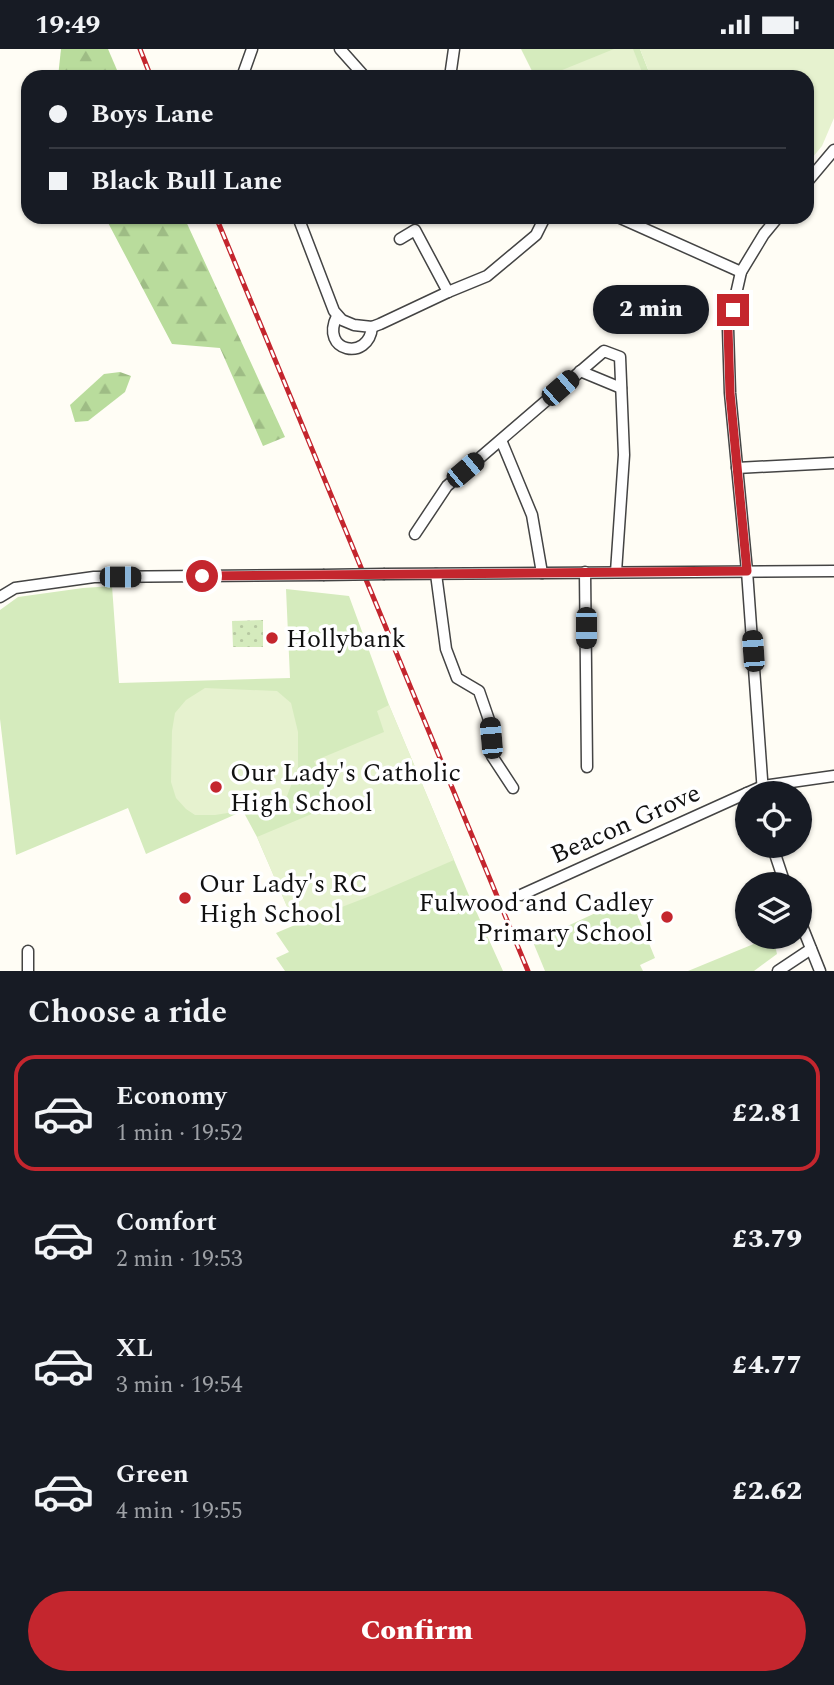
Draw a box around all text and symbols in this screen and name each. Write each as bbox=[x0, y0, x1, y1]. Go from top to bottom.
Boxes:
text: 19:49 bbox=[35, 5, 100, 45]
text: Boys Lane bbox=[91, 94, 214, 134]
text: Black Bull Lane bbox=[91, 161, 282, 201]
callout: 2 min bbox=[593, 285, 708, 335]
text: 2 min bbox=[619, 292, 683, 327]
route end bbox=[717, 294, 749, 326]
car bbox=[538, 366, 583, 410]
car bbox=[443, 448, 488, 492]
route start bbox=[186, 560, 218, 592]
car bbox=[100, 567, 142, 588]
car bbox=[576, 607, 597, 649]
place label: Hollybank bbox=[286, 619, 406, 659]
car bbox=[742, 629, 765, 673]
marker: Hollybank bbox=[264, 630, 280, 646]
car bbox=[479, 716, 504, 760]
place label: Our Lady's Catholic High School bbox=[230, 753, 461, 823]
street label: Beacon Grove bbox=[544, 773, 707, 875]
marker: Our Lady's Catholic High School bbox=[208, 779, 224, 795]
map controls bbox=[735, 781, 812, 949]
button: locate bbox=[735, 781, 812, 858]
place label: Our Lady's RC High School bbox=[199, 864, 368, 934]
button: layers bbox=[735, 872, 812, 949]
place label: Fulwood and Cadley Primary School bbox=[418, 883, 655, 953]
marker: Our Lady's RC High School bbox=[177, 890, 193, 906]
marker: Fulwood and Cadley Primary School bbox=[659, 909, 675, 925]
text: Choose a ride bbox=[28, 988, 227, 1037]
text: Economy bbox=[116, 1076, 226, 1116]
icon: car bbox=[32, 1082, 95, 1145]
text: £2.81 bbox=[732, 1093, 802, 1133]
text: 1 min · 19:52 bbox=[116, 1116, 243, 1151]
text: Comfort bbox=[116, 1202, 217, 1242]
icon: car bbox=[32, 1208, 95, 1271]
text: £3.79 bbox=[732, 1219, 802, 1259]
text: 2 min · 19:53 bbox=[116, 1242, 243, 1277]
text: XL bbox=[116, 1328, 153, 1368]
icon: car bbox=[32, 1334, 95, 1397]
text: £4.77 bbox=[732, 1345, 802, 1385]
text: 3 min · 19:54 bbox=[116, 1368, 243, 1403]
text: Green bbox=[116, 1454, 189, 1494]
icon: car bbox=[32, 1460, 95, 1523]
text: £2.62 bbox=[732, 1471, 802, 1511]
text: 4 min · 19:55 bbox=[116, 1494, 243, 1529]
button: Confirm bbox=[28, 1591, 806, 1671]

